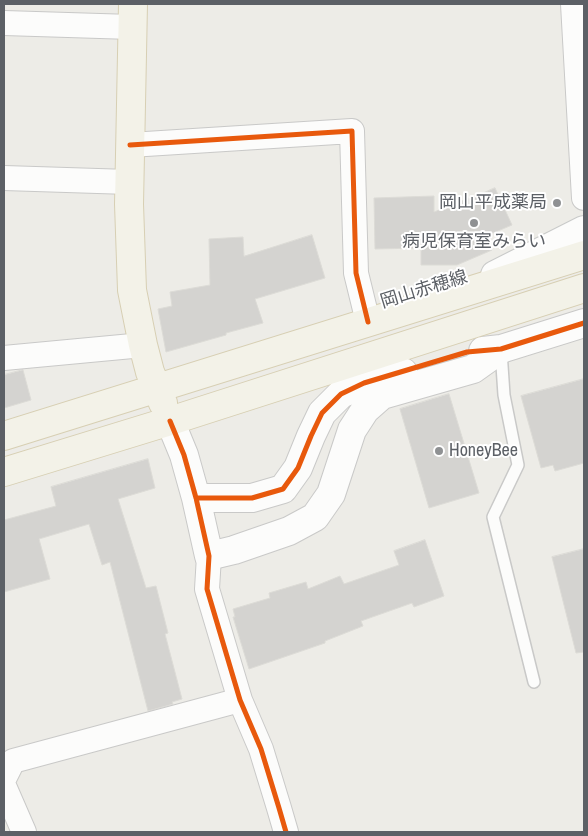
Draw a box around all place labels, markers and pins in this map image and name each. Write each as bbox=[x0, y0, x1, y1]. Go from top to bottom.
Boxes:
place label: 岡山平成薬局 bbox=[439, 192, 547, 214]
marker: 岡山平成薬局 bbox=[551, 197, 563, 209]
marker: 病児保育室みらい bbox=[468, 217, 480, 229]
place label: 病児保育室みらい bbox=[402, 231, 546, 253]
place label: HoneyBee bbox=[449, 440, 518, 462]
marker: HoneyBee bbox=[433, 445, 445, 457]

